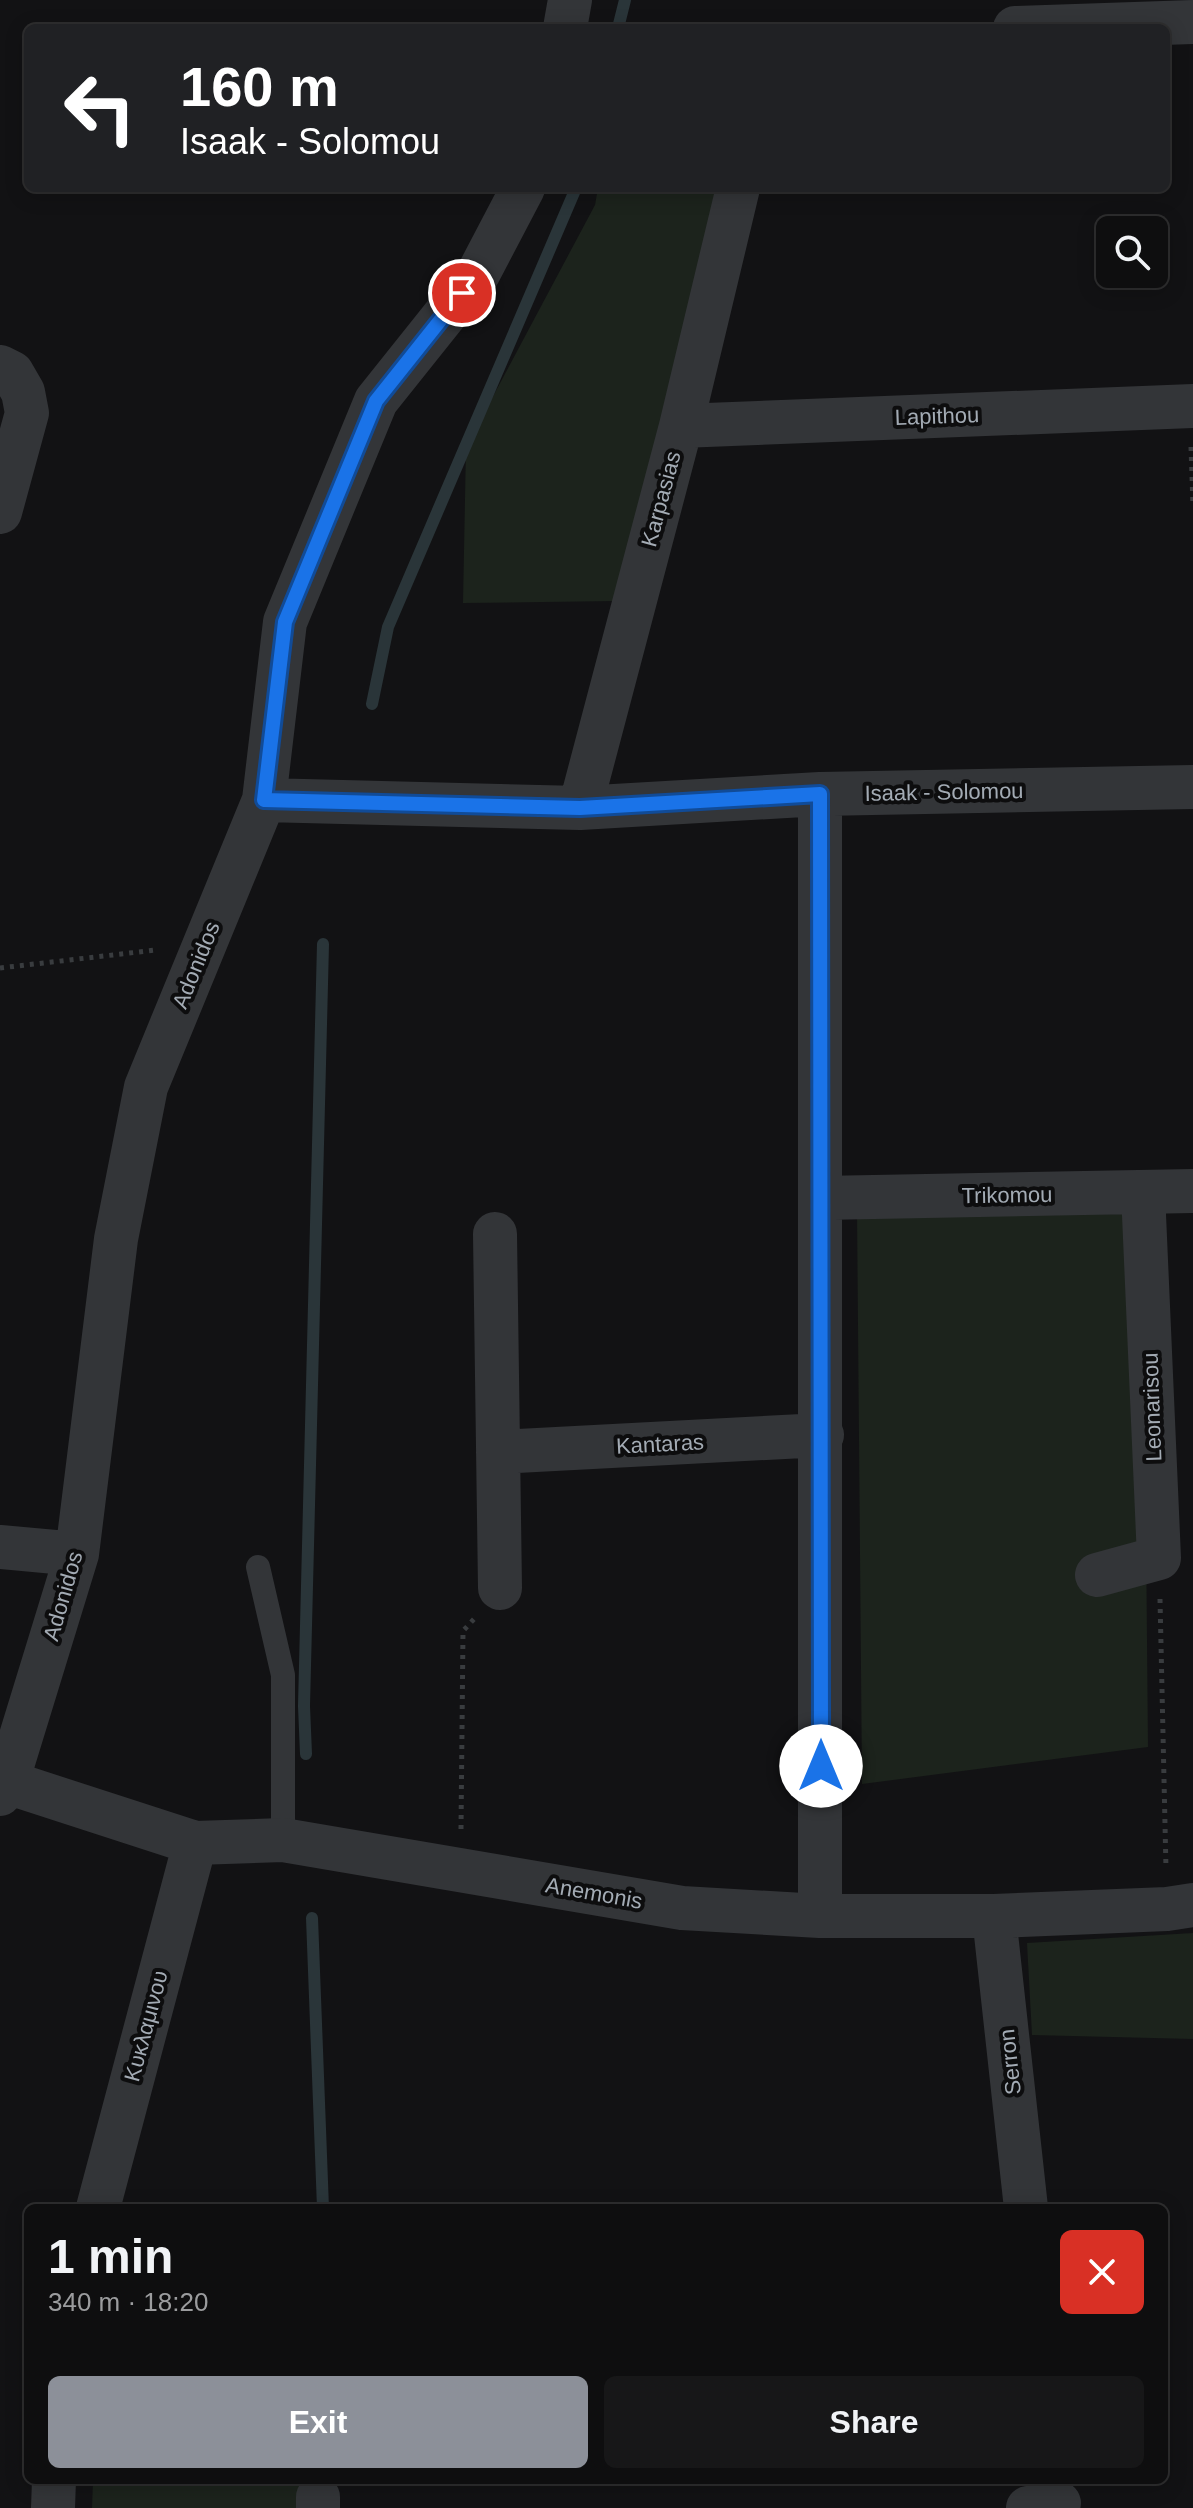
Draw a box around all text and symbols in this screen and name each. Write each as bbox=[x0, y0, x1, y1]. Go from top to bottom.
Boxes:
text: 160 m bbox=[180, 55, 339, 118]
icon: left bbox=[48, 56, 152, 160]
text: Isaak - Solomou bbox=[180, 121, 440, 162]
map controls bbox=[1096, 216, 1168, 288]
button: search bbox=[1096, 216, 1168, 288]
pin bbox=[428, 259, 496, 327]
icon: arrive bbox=[440, 271, 484, 315]
street label: Lapithou bbox=[894, 402, 980, 430]
street label: Karpasias bbox=[636, 449, 686, 549]
street label: Isaak - Solomou bbox=[864, 778, 1024, 806]
street label: Adonidos bbox=[167, 918, 225, 1012]
street label: Trikomou bbox=[961, 1182, 1053, 1208]
street label: Leonarisou bbox=[1138, 1352, 1166, 1462]
street label: Kantaras bbox=[615, 1429, 705, 1459]
street label: Adonidos bbox=[38, 1548, 88, 1644]
position arrow bbox=[779, 1724, 863, 1808]
street label: Anemonis bbox=[544, 1872, 644, 1914]
street label: Κυκλαμινου bbox=[119, 1968, 173, 2084]
street label: Serron bbox=[994, 2028, 1026, 2096]
text: 1 min bbox=[48, 2230, 173, 2283]
button: close bbox=[1060, 2230, 1144, 2314]
text: 340 m · 18:20 bbox=[48, 2287, 208, 2317]
button: Exit bbox=[48, 2376, 588, 2468]
button: Share bbox=[604, 2376, 1144, 2468]

